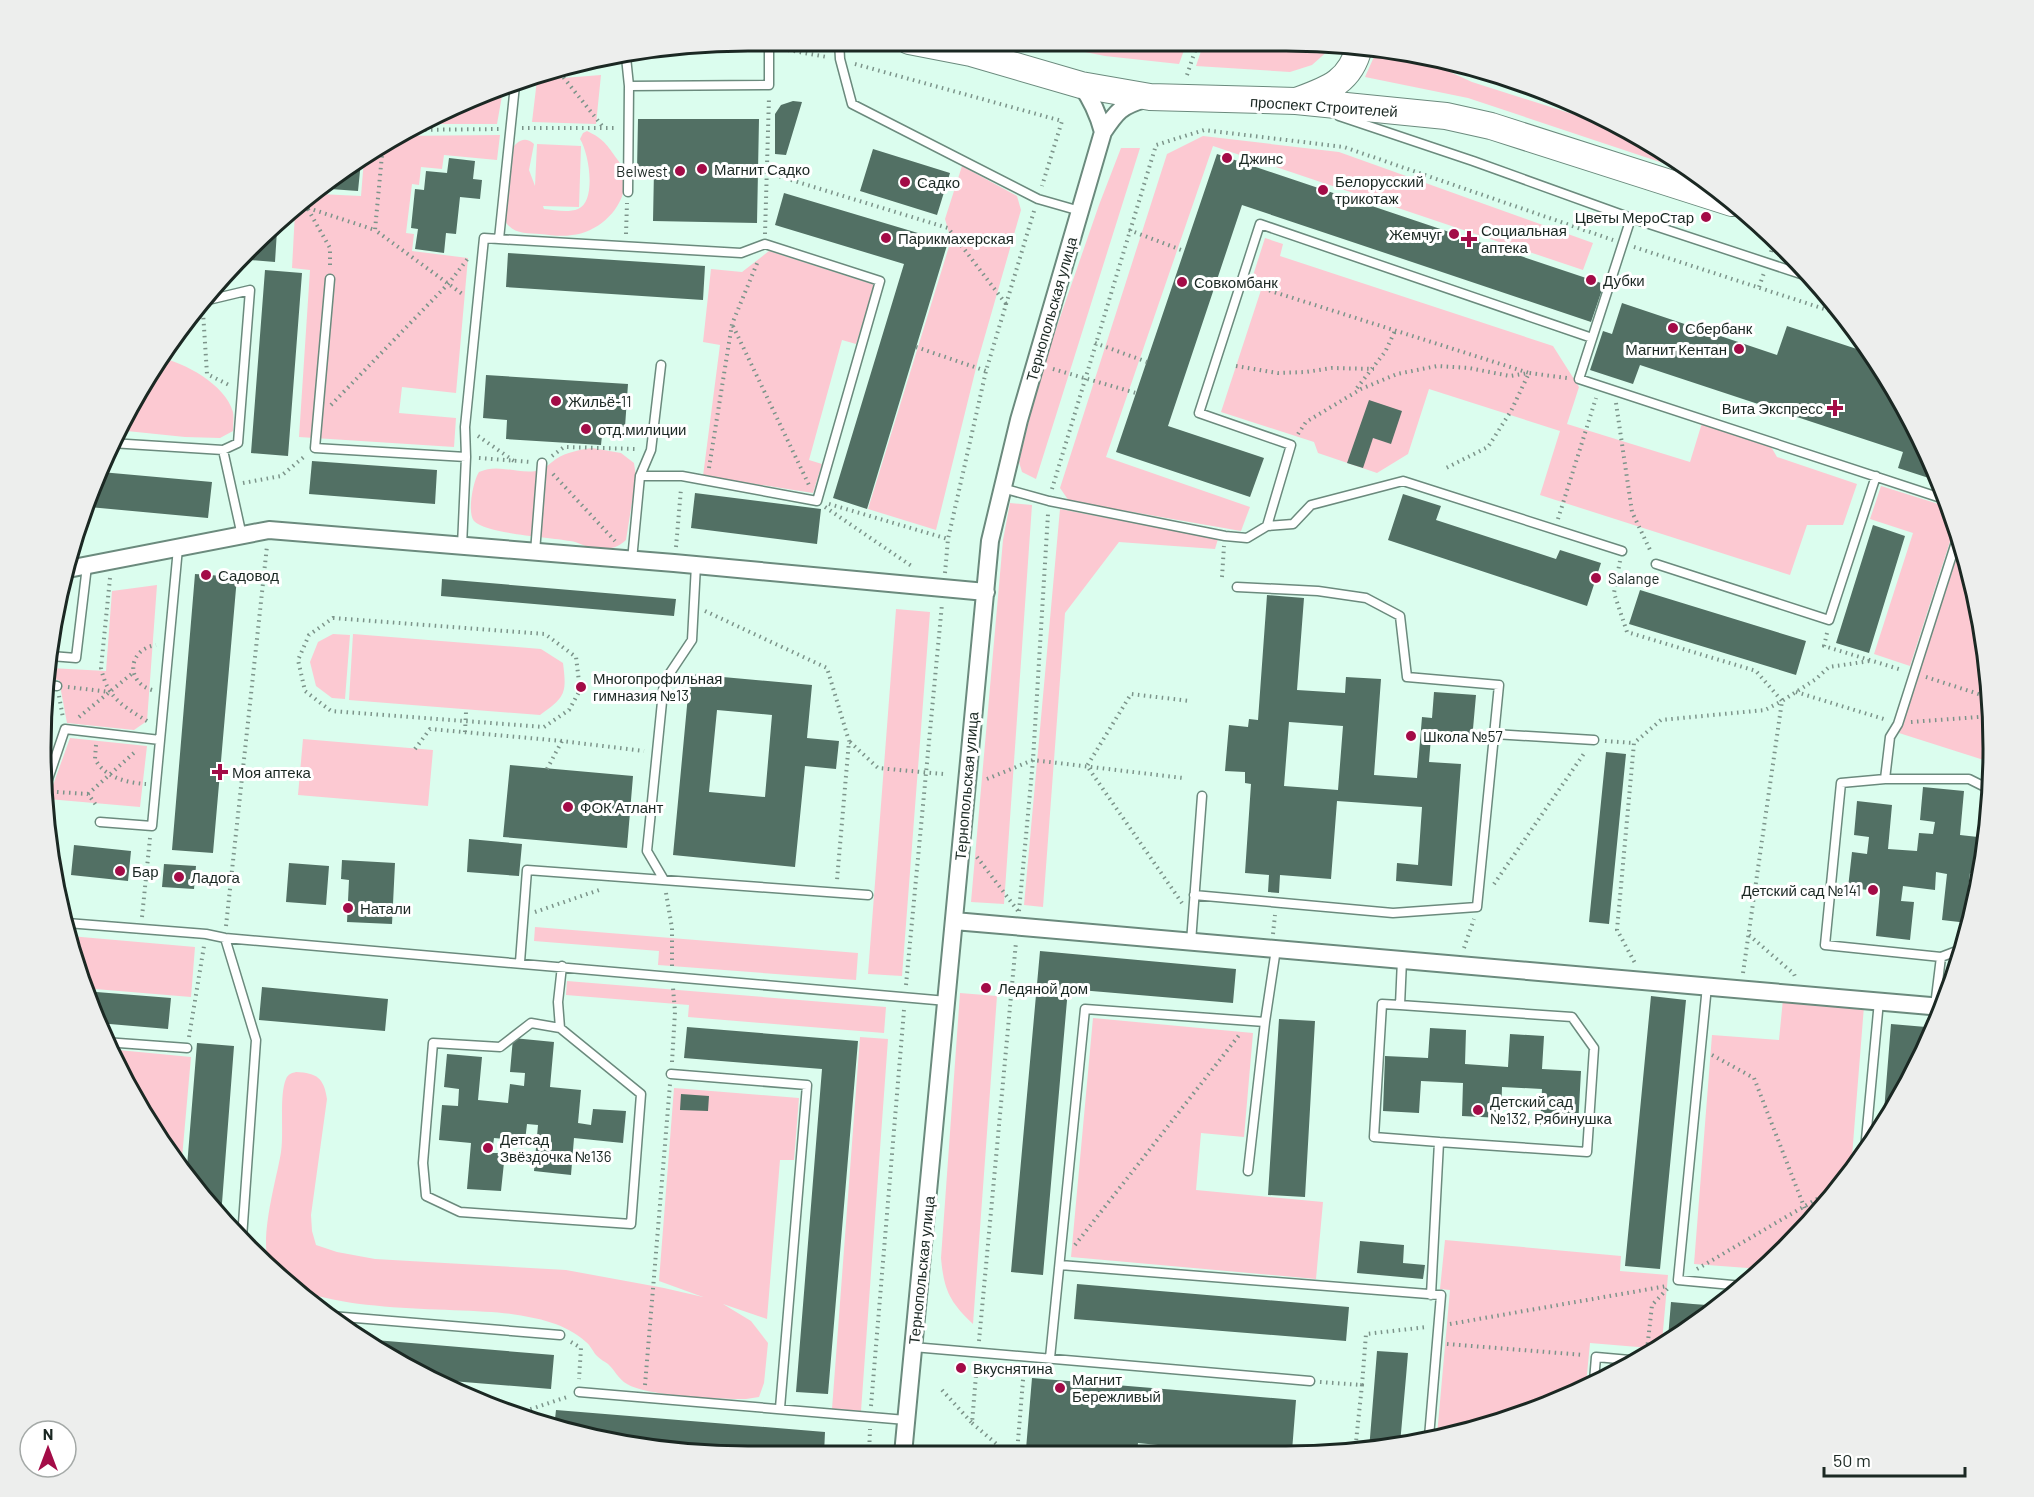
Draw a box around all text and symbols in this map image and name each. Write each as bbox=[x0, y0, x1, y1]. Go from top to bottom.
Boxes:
street label: проспект Строителей bbox=[1249, 92, 1399, 120]
place label: Джинс bbox=[1239, 149, 1284, 167]
marker: Джинс bbox=[1220, 151, 1234, 165]
place label: Магнит Садко bbox=[714, 160, 810, 178]
place label: Belwest bbox=[616, 162, 668, 180]
marker: Магнит Садко bbox=[695, 162, 709, 176]
marker: Belwest bbox=[673, 164, 687, 178]
place label: Белорусский трикотаж bbox=[1335, 172, 1424, 207]
place label: Садко bbox=[917, 173, 960, 191]
marker: Садко bbox=[898, 175, 912, 189]
marker: Белорусский трикотаж bbox=[1316, 183, 1330, 197]
place label: Цветы МероСтар bbox=[1575, 208, 1694, 226]
marker: Цветы МероСтар bbox=[1699, 210, 1713, 224]
place label: Социальная аптека bbox=[1481, 221, 1567, 256]
place label: Жемчуг bbox=[1389, 225, 1443, 243]
marker: Жемчуг bbox=[1447, 227, 1461, 241]
place label: Парикмахерская bbox=[898, 229, 1014, 247]
marker: Парикмахерская bbox=[879, 231, 893, 245]
marker: Социальная аптека bbox=[1462, 232, 1476, 246]
street label: Тернопольская улица bbox=[1022, 234, 1080, 383]
place label: Дубки bbox=[1603, 271, 1645, 289]
place label: Совкомбанк bbox=[1194, 273, 1278, 291]
marker: Дубки bbox=[1584, 273, 1598, 287]
marker: Совкомбанк bbox=[1175, 275, 1189, 289]
place label: Сбербанк bbox=[1685, 319, 1753, 337]
marker: Сбербанк bbox=[1666, 321, 1680, 335]
place label: Магнит Кентан bbox=[1625, 340, 1727, 358]
marker: Магнит Кентан bbox=[1732, 342, 1746, 356]
place label: Жильё-11 bbox=[568, 392, 632, 410]
marker: Жильё-11 bbox=[549, 394, 563, 408]
place label: Вита Экспресс bbox=[1722, 399, 1823, 417]
marker: Вита Экспресс bbox=[1828, 401, 1842, 415]
place label: отд.милиции bbox=[598, 420, 686, 438]
marker: отд.милиции bbox=[579, 422, 593, 436]
place label: Садовод bbox=[218, 566, 279, 584]
marker: Садовод bbox=[199, 568, 213, 582]
place label: Salange bbox=[1608, 569, 1660, 587]
marker: Salange bbox=[1589, 571, 1603, 585]
place label: Многопрофильная гимназия №13 bbox=[593, 669, 722, 704]
marker: Многопрофильная гимназия №13 bbox=[574, 680, 588, 694]
street label: Тернопольская улица bbox=[951, 710, 982, 861]
place label: Школа №57 bbox=[1423, 727, 1502, 745]
marker: Школа №57 bbox=[1404, 729, 1418, 743]
place label: Моя аптека bbox=[232, 763, 312, 781]
marker: Моя аптека bbox=[213, 765, 227, 779]
place label: ФОК Атлант bbox=[580, 798, 663, 816]
marker: ФОК Атлант bbox=[561, 800, 575, 814]
place label: Бар bbox=[132, 862, 159, 880]
marker: Бар bbox=[113, 864, 127, 878]
place label: Ладога bbox=[191, 868, 240, 886]
marker: Ладога bbox=[172, 870, 186, 884]
place label: Детский сад №141 bbox=[1741, 881, 1861, 899]
marker: Детский сад №141 bbox=[1866, 883, 1880, 897]
place label: Натали bbox=[360, 899, 411, 917]
marker: Натали bbox=[341, 901, 355, 915]
place label: Ледяной дом bbox=[998, 979, 1088, 997]
marker: Ледяной дом bbox=[979, 981, 993, 995]
place label: Детский сад №132, Рябинушка bbox=[1490, 1092, 1612, 1127]
marker: Детский сад №132, Рябинушка bbox=[1471, 1103, 1485, 1117]
place label: Детсад Звёздочка №136 bbox=[500, 1130, 612, 1165]
marker: Детсад Звёздочка №136 bbox=[481, 1141, 495, 1155]
street label: Тернопольская улица bbox=[904, 1194, 938, 1345]
place label: Вкуснятина bbox=[973, 1359, 1054, 1377]
marker: Вкуснятина bbox=[954, 1361, 968, 1375]
place label: Магнит Бережливый bbox=[1072, 1370, 1161, 1405]
marker: Магнит Бережливый bbox=[1053, 1381, 1067, 1395]
north arrow bbox=[18, 1419, 78, 1479]
text: N bbox=[43, 1424, 53, 1443]
scale bar bbox=[1824, 1440, 1965, 1478]
text: 50 m bbox=[1833, 1449, 1871, 1471]

